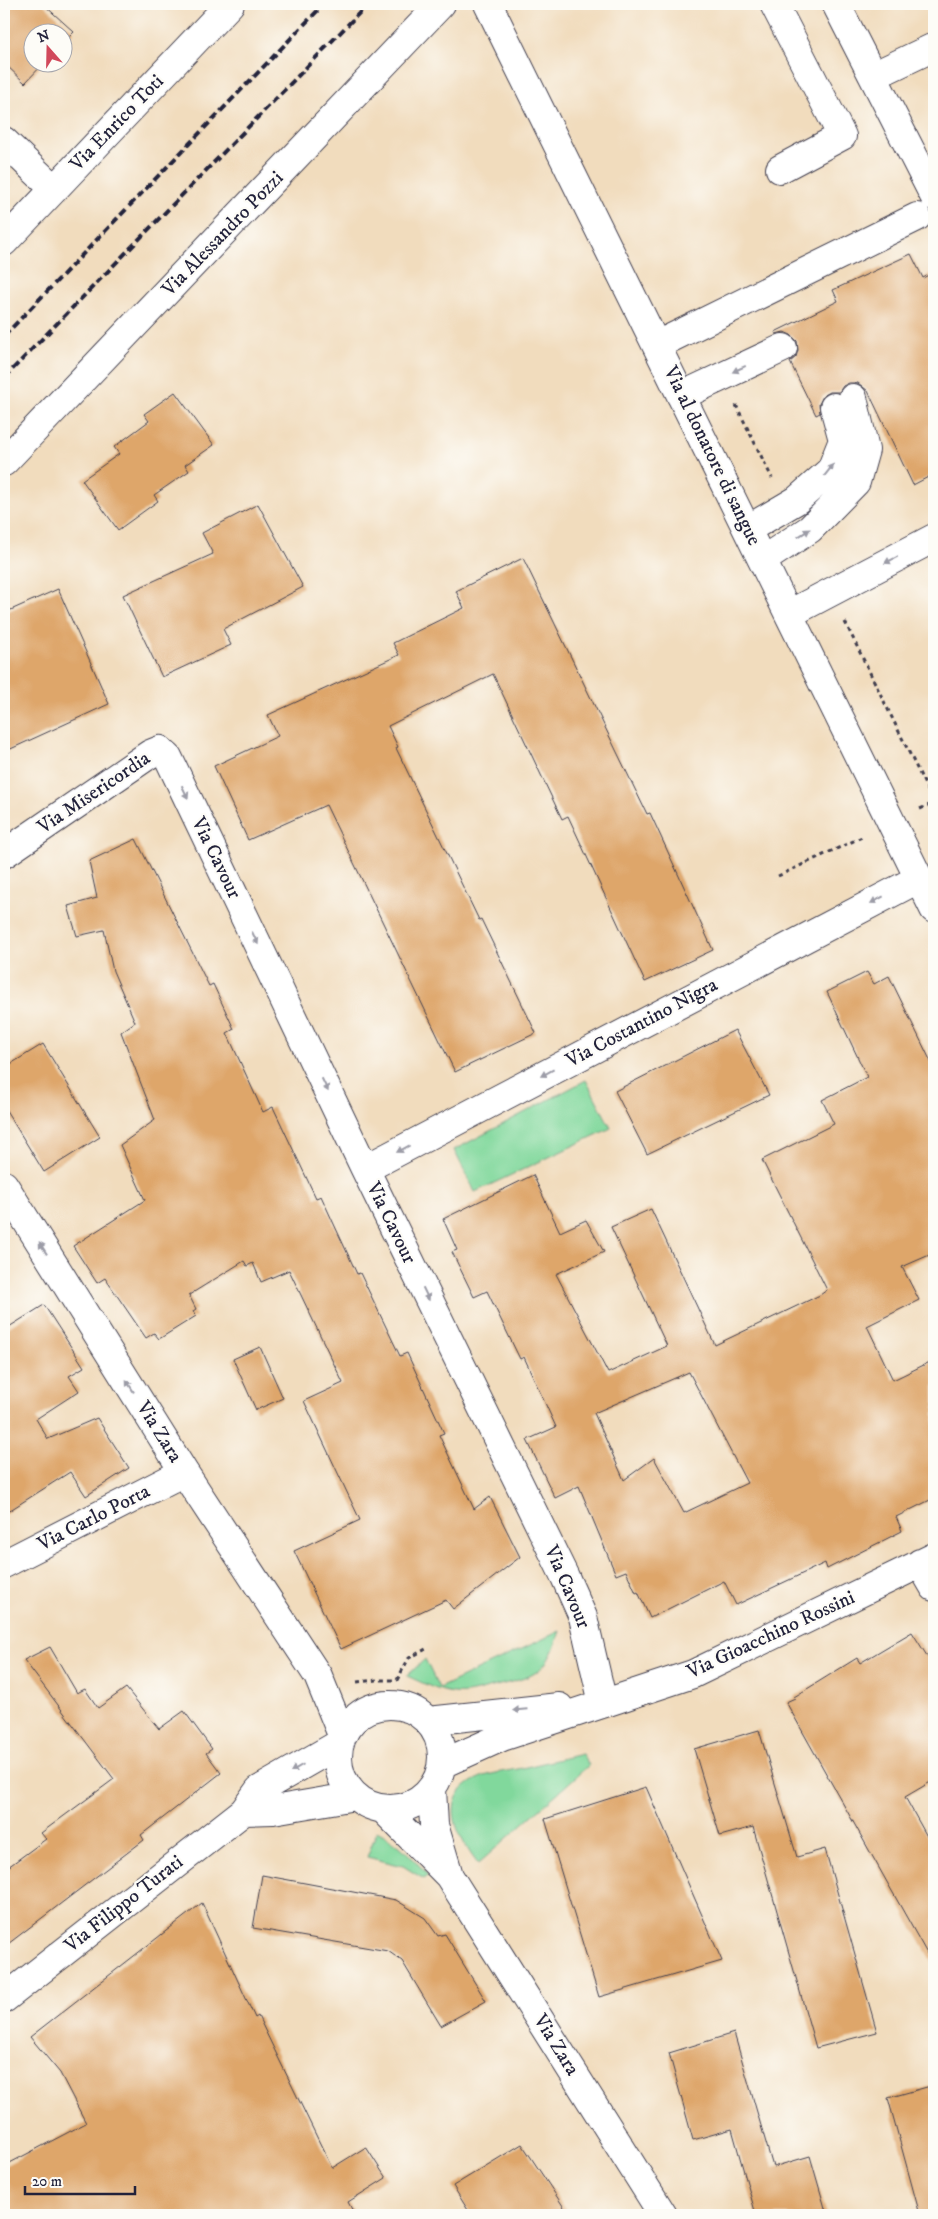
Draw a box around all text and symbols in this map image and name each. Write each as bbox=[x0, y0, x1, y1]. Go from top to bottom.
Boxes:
north arrow bbox=[22, 22, 72, 72]
text: N bbox=[35, 26, 53, 47]
street label: Via Enrico Toti bbox=[64, 70, 169, 177]
street label: Via Alessandro Pozzi bbox=[156, 166, 289, 303]
street label: Via al donatore di sangue bbox=[657, 361, 766, 550]
one-way arrow bbox=[731, 365, 746, 373]
one-way arrow bbox=[823, 464, 834, 477]
one-way arrow bbox=[797, 529, 810, 538]
one-way arrow bbox=[884, 556, 898, 564]
street label: Via Misericordia bbox=[32, 746, 156, 840]
one-way arrow bbox=[181, 785, 189, 799]
street label: Via Cavour bbox=[185, 812, 247, 903]
one-way arrow bbox=[869, 896, 884, 904]
one-way arrow bbox=[251, 931, 259, 945]
street label: Via Costantino Nigra bbox=[561, 972, 723, 1074]
one-way arrow bbox=[539, 1069, 554, 1077]
one-way arrow bbox=[321, 1078, 329, 1092]
one-way arrow bbox=[395, 1145, 410, 1153]
street label: Via Cavour bbox=[360, 1177, 422, 1268]
one-way arrow bbox=[39, 1242, 48, 1255]
one-way arrow bbox=[422, 1287, 430, 1301]
one-way arrow bbox=[125, 1380, 134, 1393]
street label: Via Zara bbox=[130, 1396, 188, 1468]
street label: Via Carlo Porta bbox=[33, 1479, 155, 1557]
street label: Via Cavour bbox=[538, 1541, 596, 1633]
street label: Via Gioacchino Rossini bbox=[682, 1585, 859, 1685]
one-way arrow bbox=[511, 1706, 527, 1714]
one-way arrow bbox=[290, 1764, 303, 1773]
street label: Via Filippo Turati bbox=[59, 1850, 188, 1959]
street label: Via Zara bbox=[527, 2009, 585, 2081]
scale bar bbox=[25, 2164, 135, 2196]
text: 20 m bbox=[32, 2172, 62, 2191]

